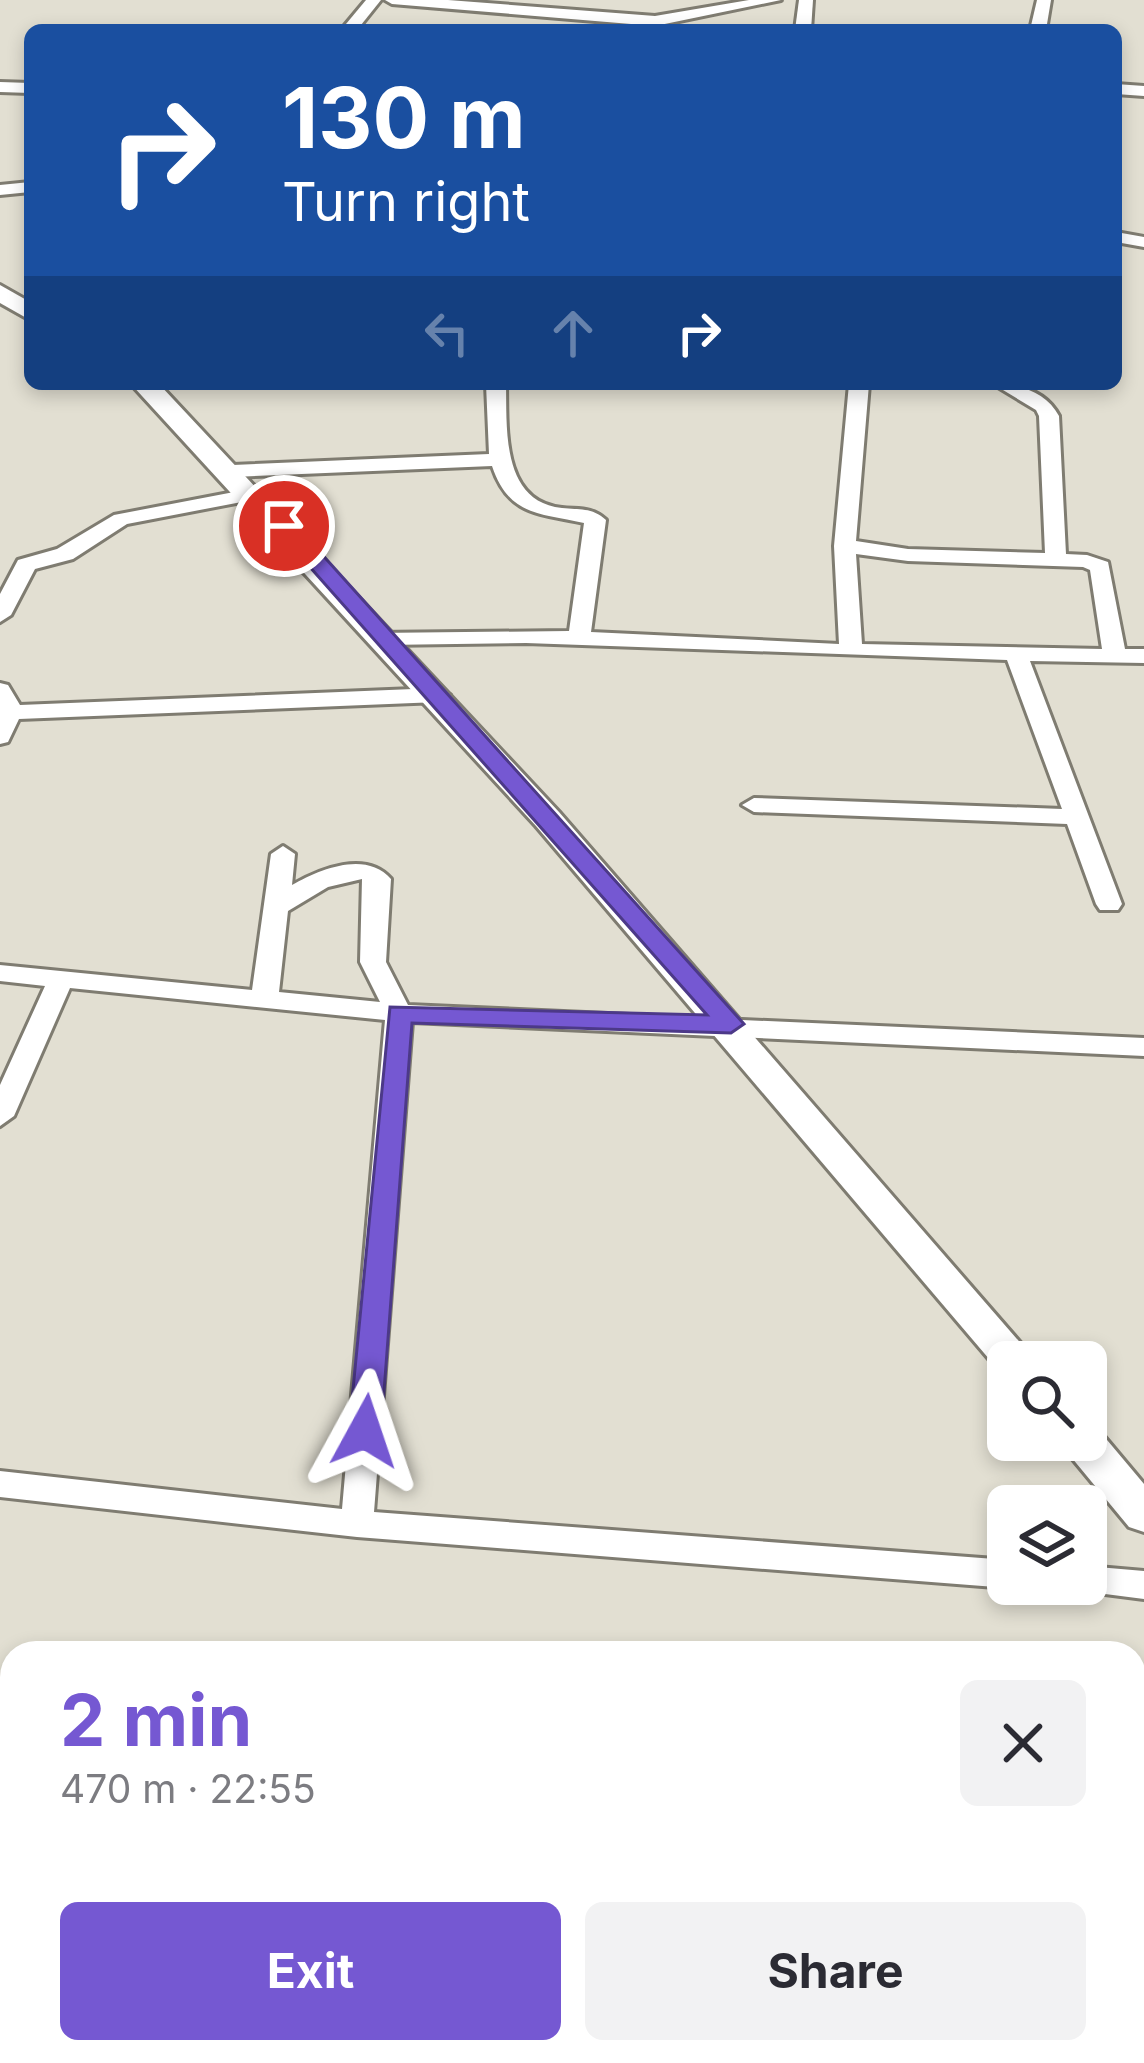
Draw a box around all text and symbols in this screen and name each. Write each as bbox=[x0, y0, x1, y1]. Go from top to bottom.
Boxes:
text: 130 m bbox=[282, 67, 526, 168]
icon: right bbox=[84, 72, 240, 228]
text: Turn right bbox=[282, 169, 530, 234]
icon: left bbox=[414, 300, 480, 366]
icon: ahead bbox=[540, 300, 606, 366]
icon: right bbox=[666, 300, 732, 366]
pin bbox=[233, 475, 335, 577]
icon: arrive bbox=[251, 493, 317, 559]
map controls bbox=[987, 1341, 1107, 1605]
button: search bbox=[987, 1341, 1107, 1461]
position arrow bbox=[302, 1368, 428, 1494]
button: layers bbox=[987, 1485, 1107, 1605]
text: 2 min bbox=[60, 1676, 252, 1763]
button: close bbox=[960, 1680, 1086, 1806]
text: 470 m · 22:55 bbox=[60, 1765, 316, 1812]
button: Exit bbox=[60, 1902, 561, 2040]
button: Share bbox=[585, 1902, 1086, 2040]

